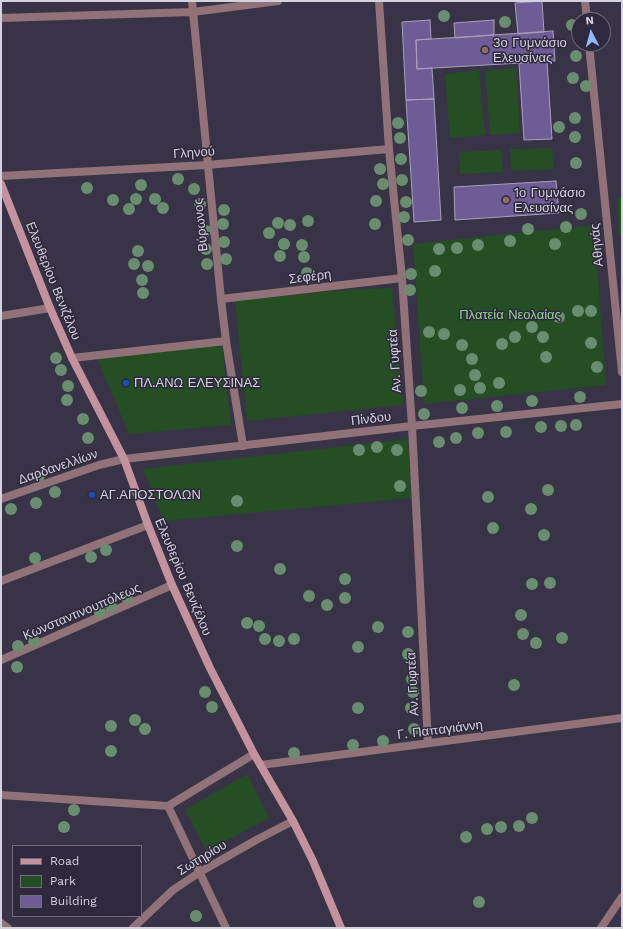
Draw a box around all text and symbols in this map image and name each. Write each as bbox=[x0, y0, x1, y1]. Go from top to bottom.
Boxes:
north arrow bbox=[571, 12, 611, 52]
text: N bbox=[585, 14, 595, 27]
place label: 3ο Γυμνάσιο Ελευσίνας bbox=[493, 35, 567, 66]
marker: 3ο Γυμνάσιο Ελευσίνας bbox=[480, 45, 490, 55]
street label: Γληνού bbox=[173, 144, 215, 162]
place label: 1ο Γυμνάσιο Ελευσίνας bbox=[514, 185, 585, 216]
marker: 1ο Γυμνάσιο Ελευσίνας bbox=[501, 195, 511, 205]
street label: Βύρωνος bbox=[190, 198, 212, 252]
street label: Ελευθερίου Βενιζέλου bbox=[22, 220, 84, 342]
street label: Αθηνάς bbox=[587, 223, 607, 267]
street label: Σεφέρη bbox=[288, 267, 332, 287]
park label: Πλατεία Νεολαίας bbox=[459, 307, 561, 323]
street label: Αν. Γυφτέα bbox=[385, 329, 405, 393]
place label: ΠΛ.ΑΝΩ ΕΛΕΥΣΙΝΑΣ bbox=[134, 375, 260, 391]
marker: ΠΛ.ΑΝΩ ΕΛΕΥΣΙΝΑΣ bbox=[121, 378, 131, 388]
street label: Πίνδου bbox=[350, 409, 392, 429]
street label: Δαρδανελλίων bbox=[16, 446, 100, 488]
place label: ΑΓ.ΑΠΟΣΤΟΛΩΝ bbox=[100, 487, 201, 503]
marker: ΑΓ.ΑΠΟΣΤΟΛΩΝ bbox=[87, 490, 97, 500]
street label: Ελευθερίου Βενιζέλου bbox=[151, 516, 215, 638]
street label: Κωνσταντινουπόλεως bbox=[21, 580, 143, 644]
street label: Αν. Γυφτέα bbox=[404, 652, 422, 716]
street label: Γ. Παπαγιάννη bbox=[396, 717, 484, 743]
street label: Σωτηρίου bbox=[174, 837, 230, 879]
legend bbox=[12, 845, 142, 917]
text: Road bbox=[50, 854, 79, 868]
text: Park bbox=[50, 874, 76, 888]
text: Building bbox=[50, 894, 97, 908]

